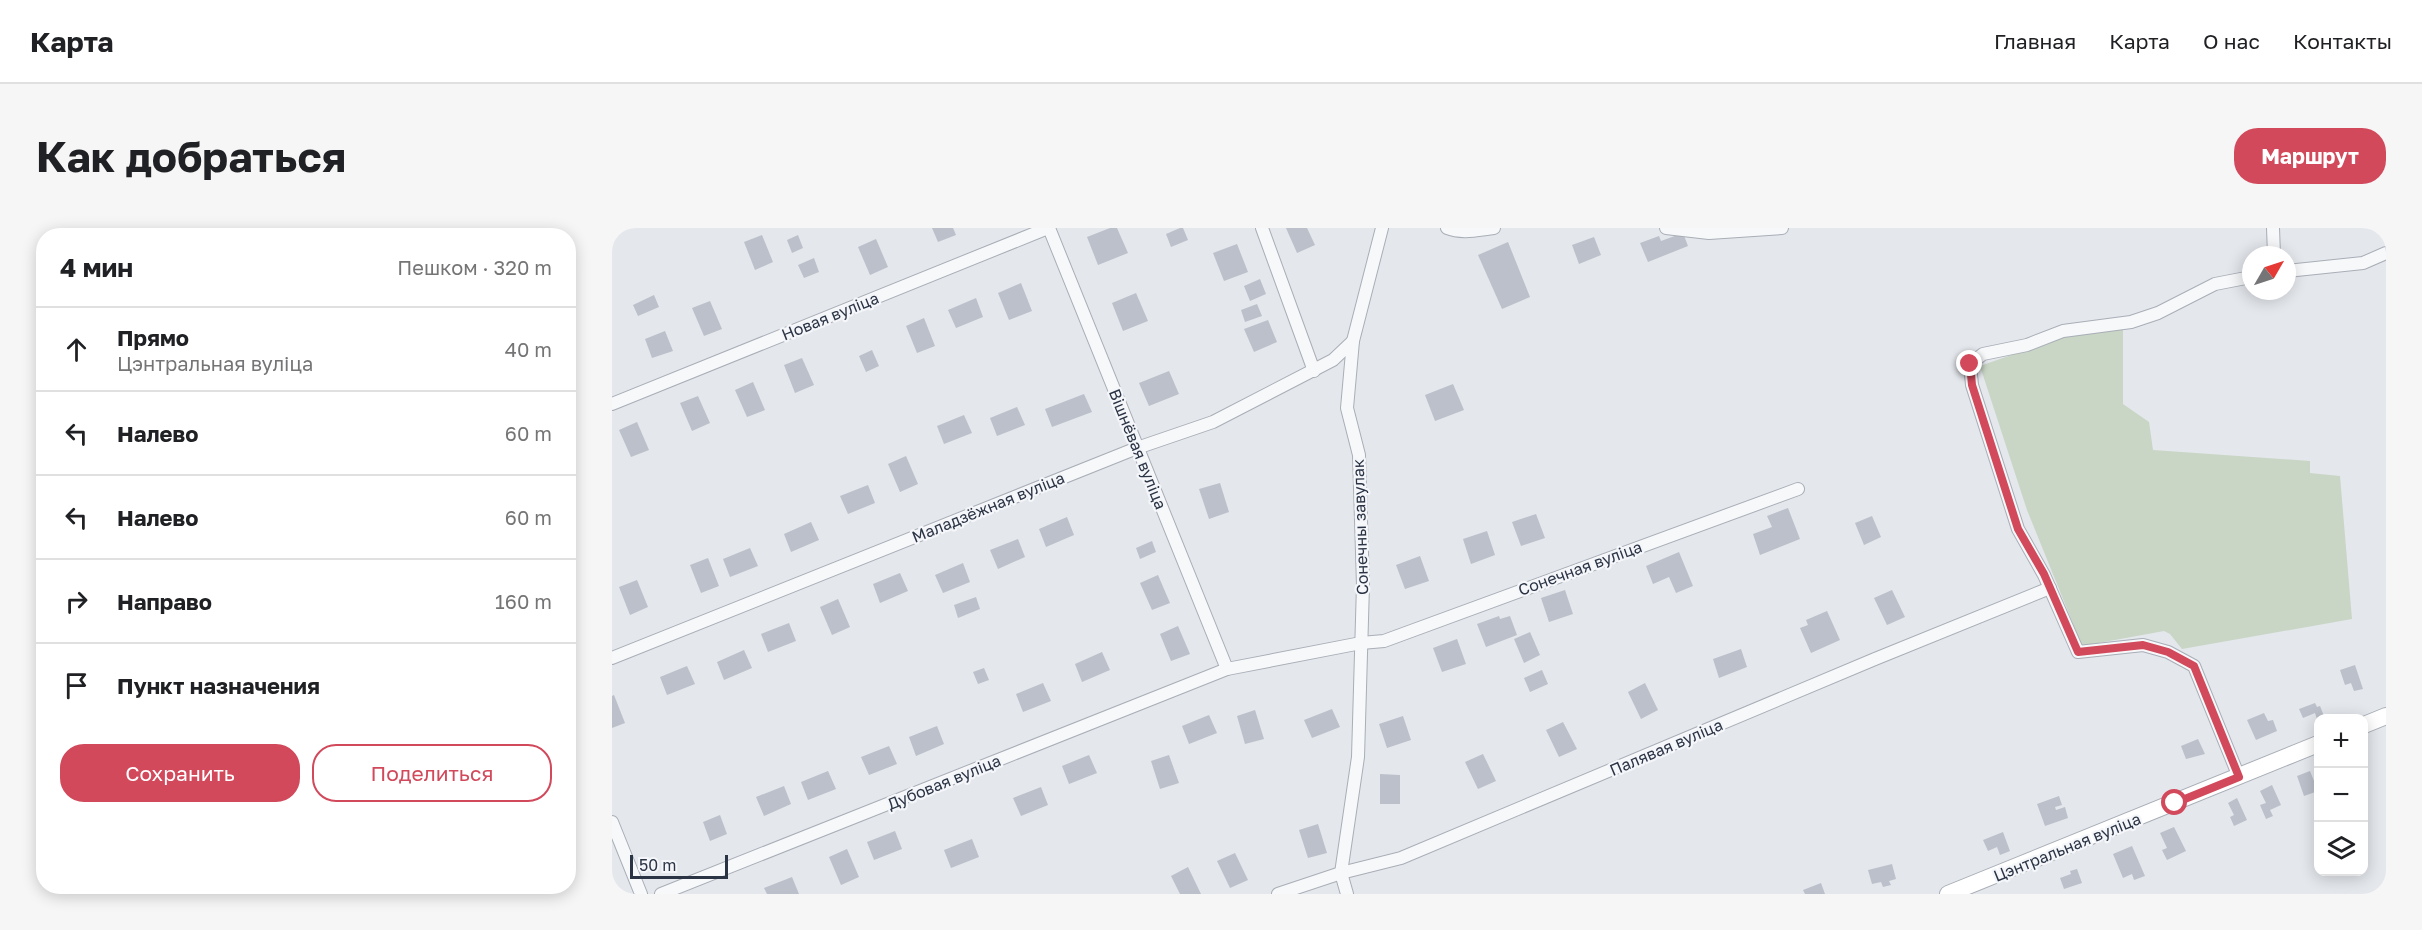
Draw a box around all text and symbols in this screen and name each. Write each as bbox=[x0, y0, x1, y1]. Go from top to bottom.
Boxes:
text: Карта bbox=[30, 25, 114, 58]
text: Главная bbox=[1994, 28, 2076, 54]
text: Карта bbox=[2109, 28, 2170, 54]
text: О нас bbox=[2203, 28, 2260, 54]
text: Контакты bbox=[2293, 28, 2392, 54]
button: Маршрут bbox=[2234, 128, 2386, 184]
text: Как добраться bbox=[36, 131, 346, 181]
north arrow bbox=[2242, 246, 2296, 300]
text: 4 мин bbox=[60, 252, 133, 283]
text: Пешком · 320 m bbox=[397, 255, 552, 279]
street label: Новая вуліца bbox=[778, 287, 882, 345]
text: Прямо bbox=[117, 324, 189, 351]
icon: ahead bbox=[60, 333, 93, 366]
text: 40 m bbox=[505, 337, 552, 361]
route end bbox=[1956, 350, 1982, 376]
text: Цэнтральная вуліца bbox=[117, 351, 313, 375]
street label: Вішнёвая вуліца bbox=[1105, 386, 1171, 512]
icon: left bbox=[60, 417, 93, 450]
text: Налево bbox=[117, 420, 199, 447]
text: 60 m bbox=[505, 421, 552, 445]
street label: Сонечны завулак bbox=[1348, 459, 1372, 595]
street label: Маладзёжная вуліца bbox=[909, 467, 1067, 547]
icon: left bbox=[60, 501, 93, 534]
text: Налево bbox=[117, 504, 199, 531]
text: 60 m bbox=[505, 505, 552, 529]
street label: Сонечная вуліца bbox=[1515, 536, 1645, 600]
icon: right bbox=[60, 585, 93, 618]
text: Направо bbox=[117, 588, 212, 615]
text: 160 m bbox=[495, 589, 552, 613]
icon: arrive bbox=[60, 669, 93, 702]
text: Пункт назначения bbox=[117, 672, 320, 699]
street label: Палявая вуліца bbox=[1606, 714, 1726, 780]
map controls bbox=[2314, 714, 2368, 876]
button: + bbox=[2314, 714, 2368, 768]
button: Сохранить bbox=[60, 744, 300, 802]
button: Поделиться bbox=[312, 744, 552, 802]
street label: Дубовая вуліца bbox=[884, 750, 1004, 814]
button: − bbox=[2314, 768, 2368, 822]
route start bbox=[2161, 789, 2187, 815]
street label: Цэнтральная вуліца bbox=[1990, 808, 2144, 886]
button: layers bbox=[2314, 822, 2368, 876]
scale bar bbox=[630, 852, 728, 880]
text: 50 m bbox=[639, 855, 676, 875]

